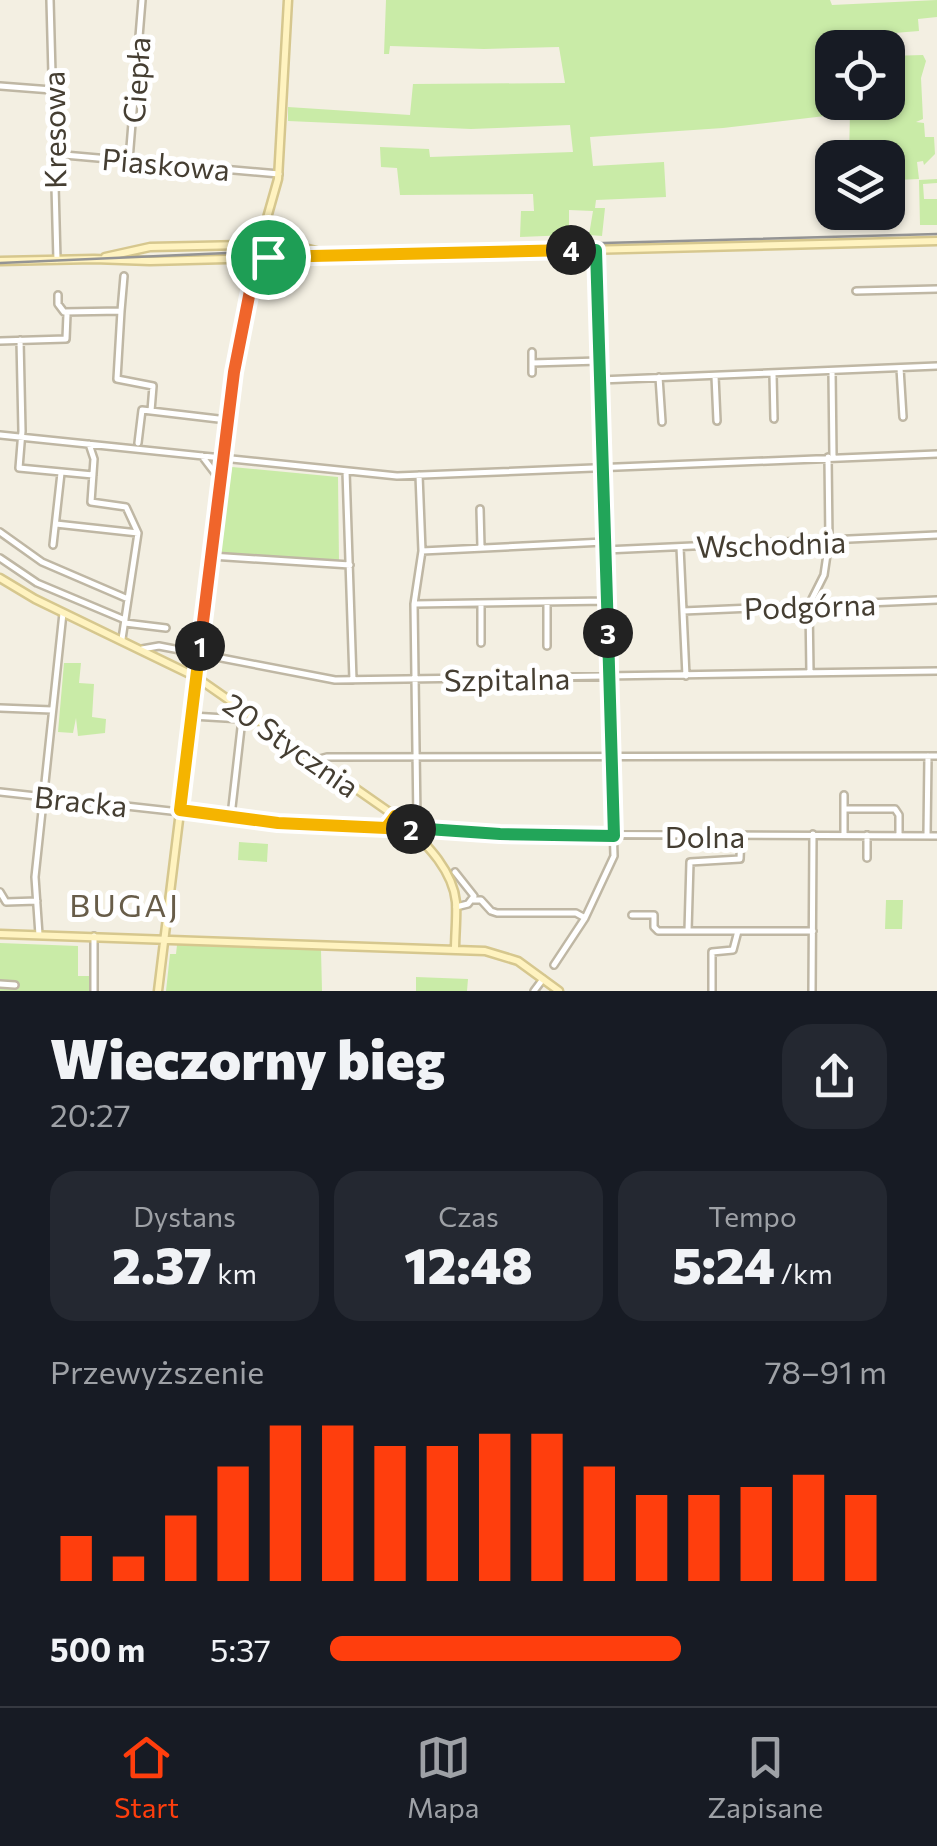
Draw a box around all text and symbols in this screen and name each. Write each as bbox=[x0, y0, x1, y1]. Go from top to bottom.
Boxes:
map controls bbox=[815, 30, 905, 230]
button: locate bbox=[815, 30, 905, 120]
street label: Ciepła bbox=[114, 36, 156, 124]
street label: Kresowa bbox=[33, 71, 73, 189]
street label: Piaskowa bbox=[100, 139, 232, 187]
button: layers bbox=[815, 140, 905, 230]
pin bbox=[226, 215, 311, 300]
pin: 4 bbox=[546, 225, 596, 275]
icon: arrive bbox=[241, 230, 296, 285]
text: 4 bbox=[562, 233, 580, 267]
street label: Wschodnia bbox=[695, 522, 847, 564]
street label: Podgórna bbox=[743, 584, 877, 626]
pin: 3 bbox=[583, 608, 633, 658]
text: 3 bbox=[600, 616, 616, 650]
pin: 1 bbox=[175, 621, 225, 671]
text: 1 bbox=[194, 629, 206, 663]
street label: Szpitalna bbox=[443, 658, 571, 698]
street label: 20 Stycznia bbox=[217, 684, 367, 804]
street label: Bracka bbox=[33, 777, 129, 823]
pin: 2 bbox=[386, 804, 436, 854]
text: 2 bbox=[403, 812, 419, 846]
street label: Dolna bbox=[665, 817, 745, 854]
district label: BUGAJ bbox=[69, 884, 181, 924]
text: Wieczorny bieg bbox=[50, 1023, 445, 1090]
button: share bbox=[782, 1024, 887, 1129]
text: 20:27 bbox=[50, 1094, 131, 1134]
text: Dystans bbox=[133, 1199, 236, 1233]
text: Czas bbox=[438, 1199, 499, 1233]
text: Tempo bbox=[708, 1199, 797, 1233]
text: 2.37 bbox=[112, 1233, 212, 1294]
text: 12:48 bbox=[404, 1233, 533, 1294]
text: 5:24 bbox=[672, 1233, 775, 1294]
text: km bbox=[212, 1256, 257, 1290]
text: /km bbox=[775, 1256, 833, 1290]
text: Przewyższenie bbox=[50, 1351, 264, 1391]
text: 78–91 m bbox=[765, 1351, 887, 1391]
text: 500 m bbox=[50, 1629, 145, 1669]
text: 5:37 bbox=[210, 1629, 271, 1669]
tab: Start bbox=[114, 1730, 179, 1824]
tab: Mapa bbox=[407, 1730, 479, 1824]
tab: Zapisane bbox=[708, 1730, 823, 1824]

